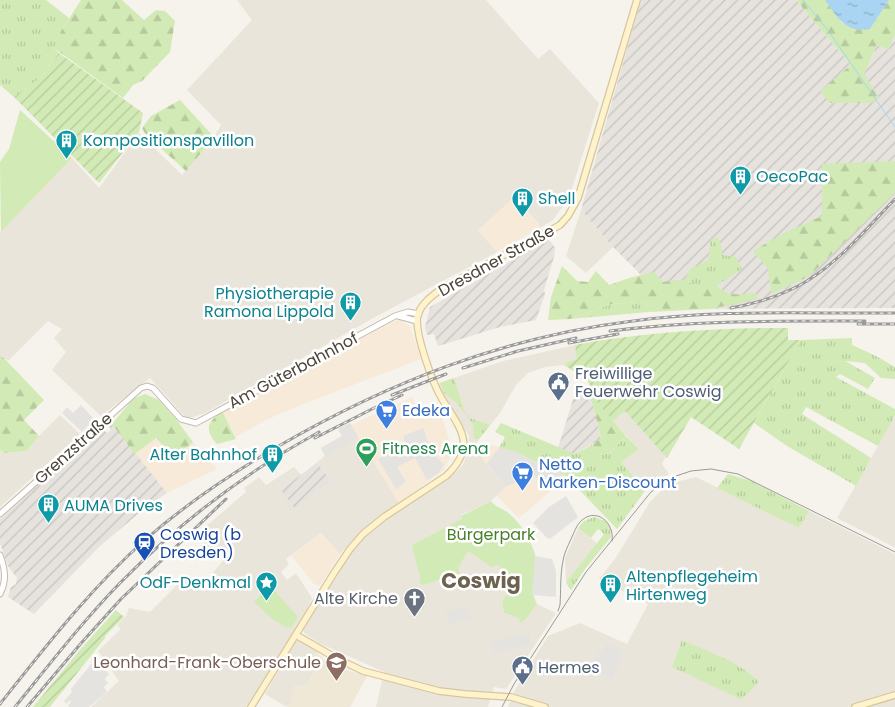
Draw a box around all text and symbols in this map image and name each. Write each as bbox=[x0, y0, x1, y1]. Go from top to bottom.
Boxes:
building icon: Kompositionspavillon bbox=[55, 128, 79, 159]
place label: Kompositionspavillon bbox=[83, 129, 254, 152]
building icon: OecoPac bbox=[728, 164, 752, 195]
place label: OecoPac bbox=[756, 165, 829, 188]
building icon: Shell bbox=[510, 186, 534, 217]
place label: Shell bbox=[538, 187, 575, 210]
street label: Dresdner Straße bbox=[434, 219, 559, 302]
place label: Physiotherapie Ramona Lippold bbox=[204, 282, 334, 323]
building icon: Physiotherapie Ramona Lippold bbox=[338, 290, 362, 321]
street label: Am Güterbahnhof bbox=[224, 327, 362, 414]
place label: Freiwillige Feuerwehr Coswig bbox=[575, 362, 721, 403]
public building icon: Freiwillige Feuerwehr Coswig bbox=[547, 370, 571, 401]
supermarket icon: Edeka bbox=[374, 398, 398, 429]
place label: Edeka bbox=[402, 399, 450, 422]
street label: Grenzstraße bbox=[29, 407, 117, 490]
sports icon: Fitness Arena bbox=[354, 436, 378, 467]
place label: Fitness Arena bbox=[382, 437, 489, 460]
building icon: Alter Bahnhof bbox=[261, 442, 285, 473]
place label: Alter Bahnhof bbox=[149, 443, 257, 466]
place label: Netto Marken-Discount bbox=[539, 453, 677, 494]
supermarket icon: Netto Marken-Discount bbox=[511, 461, 535, 492]
building icon: AUMA Drives bbox=[36, 493, 60, 524]
place label: AUMA Drives bbox=[64, 494, 163, 517]
place label: Coswig (b Dresden) bbox=[160, 523, 241, 564]
park label: Bürgerpark bbox=[447, 523, 536, 546]
station icon: Coswig (b Dresden) bbox=[132, 531, 156, 562]
place label: Altenpflegeheim Hirtenweg bbox=[626, 565, 758, 606]
district label: Coswig bbox=[441, 566, 521, 595]
place icon: OdF-Denkmal bbox=[255, 570, 279, 601]
place label: OdF-Denkmal bbox=[140, 571, 251, 594]
building icon: Altenpflegeheim Hirtenweg bbox=[598, 573, 622, 604]
church icon: Alte Kirche bbox=[402, 586, 426, 617]
place label: Alte Kirche bbox=[314, 587, 398, 610]
school or university icon: Leonhard-Frank-Oberschule bbox=[325, 650, 349, 681]
place label: Leonhard-Frank-Oberschule bbox=[93, 651, 321, 674]
public building icon: Hermes bbox=[510, 655, 534, 686]
place label: Hermes bbox=[538, 656, 600, 679]

